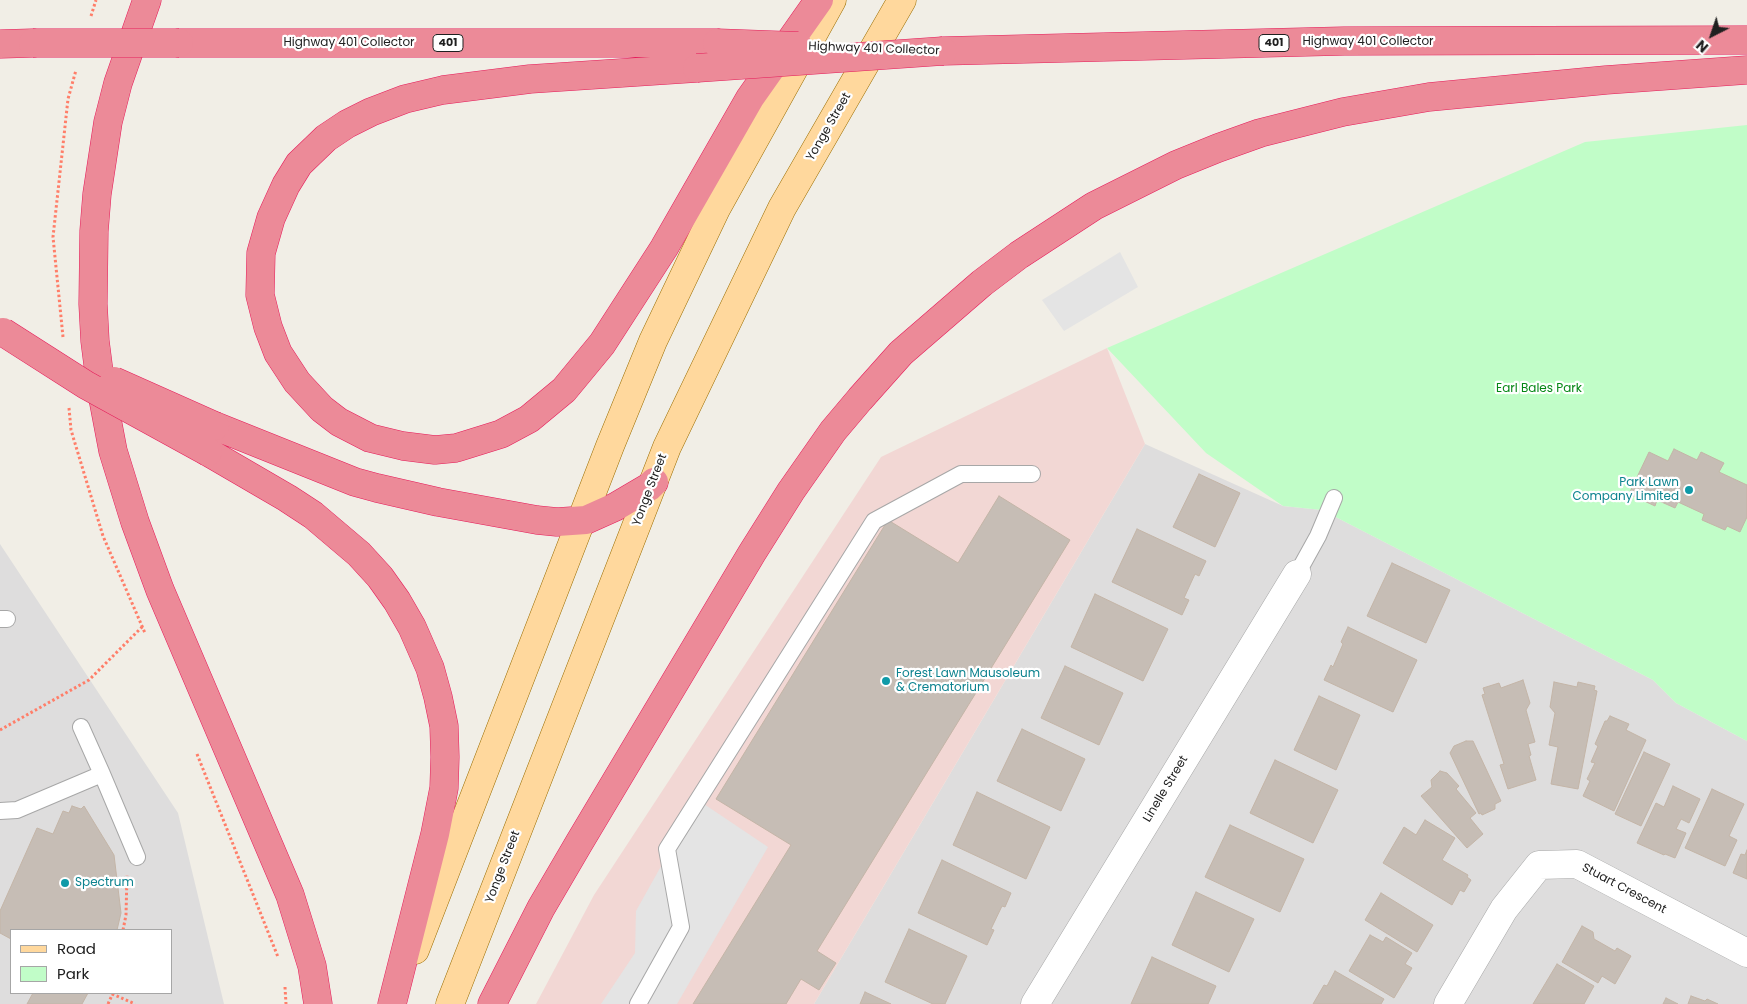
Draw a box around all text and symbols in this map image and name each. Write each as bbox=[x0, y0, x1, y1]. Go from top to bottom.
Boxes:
north arrow bbox=[1687, 10, 1737, 60]
road number: 401 bbox=[433, 34, 463, 52]
road number: 401 bbox=[1259, 34, 1289, 52]
street label: Highway 401 Collector bbox=[1302, 35, 1434, 49]
text: N bbox=[1692, 35, 1713, 57]
street label: Highway 401 Collector bbox=[283, 36, 415, 50]
street label: Highway 401 Collector bbox=[808, 40, 940, 58]
street label: Yonge Street bbox=[804, 90, 854, 164]
park label: Earl Bales Park bbox=[1496, 382, 1582, 396]
street label: Yonge Street bbox=[630, 452, 670, 528]
place label: Park Lawn Company Limited bbox=[1572, 476, 1679, 504]
marker: Park Lawn Company Limited bbox=[1683, 484, 1695, 496]
place label: Forest Lawn Mausoleum & Crematorium bbox=[896, 667, 1040, 695]
marker: Forest Lawn Mausoleum & Crematorium bbox=[880, 675, 892, 687]
street label: Linelle Street bbox=[1141, 753, 1191, 825]
street label: Yonge Street bbox=[483, 829, 523, 905]
street label: Stuart Crescent bbox=[1579, 861, 1669, 917]
place label: Spectrum bbox=[75, 876, 134, 890]
marker: Spectrum bbox=[59, 877, 71, 889]
legend bbox=[10, 929, 172, 994]
text: Road bbox=[57, 938, 96, 959]
text: Park bbox=[57, 963, 89, 984]

